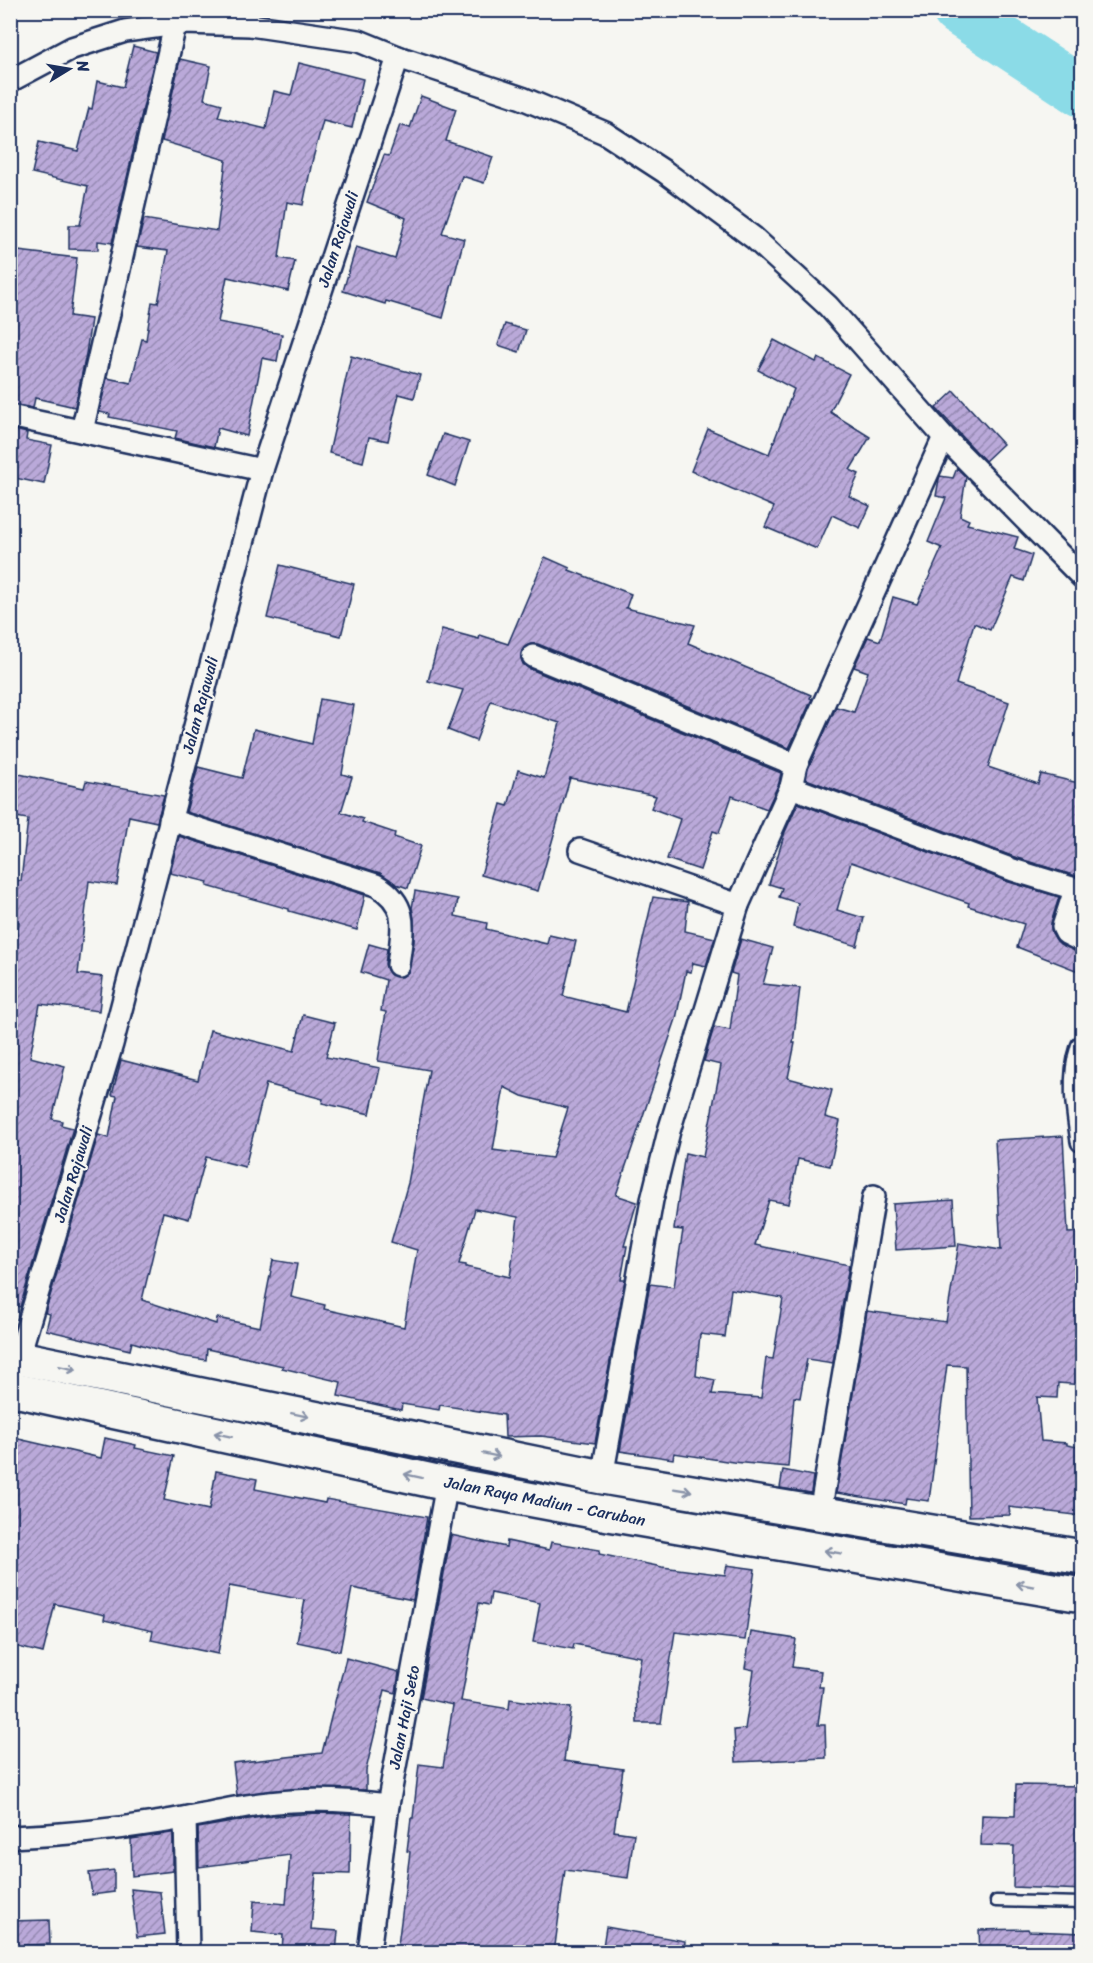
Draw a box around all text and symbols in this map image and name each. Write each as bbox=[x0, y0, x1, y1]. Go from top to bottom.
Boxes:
north arrow bbox=[39, 39, 99, 99]
text: N bbox=[68, 57, 99, 75]
street label: Jalan Rajawali bbox=[309, 187, 367, 292]
street label: Jalan Rajawali bbox=[173, 653, 227, 758]
street label: Jalan Rajawali bbox=[44, 1122, 102, 1227]
one-way arrow bbox=[57, 1363, 77, 1374]
one-way arrow bbox=[290, 1410, 309, 1422]
one-way arrow bbox=[214, 1429, 233, 1440]
one-way arrow bbox=[481, 1449, 500, 1461]
street label: Jalan Raya Madiun - Caruban bbox=[441, 1467, 648, 1535]
one-way arrow bbox=[404, 1470, 424, 1481]
one-way arrow bbox=[672, 1485, 692, 1496]
one-way arrow bbox=[823, 1546, 843, 1557]
one-way arrow bbox=[1015, 1579, 1035, 1590]
street label: Jalan Haji Seto bbox=[380, 1663, 428, 1772]

